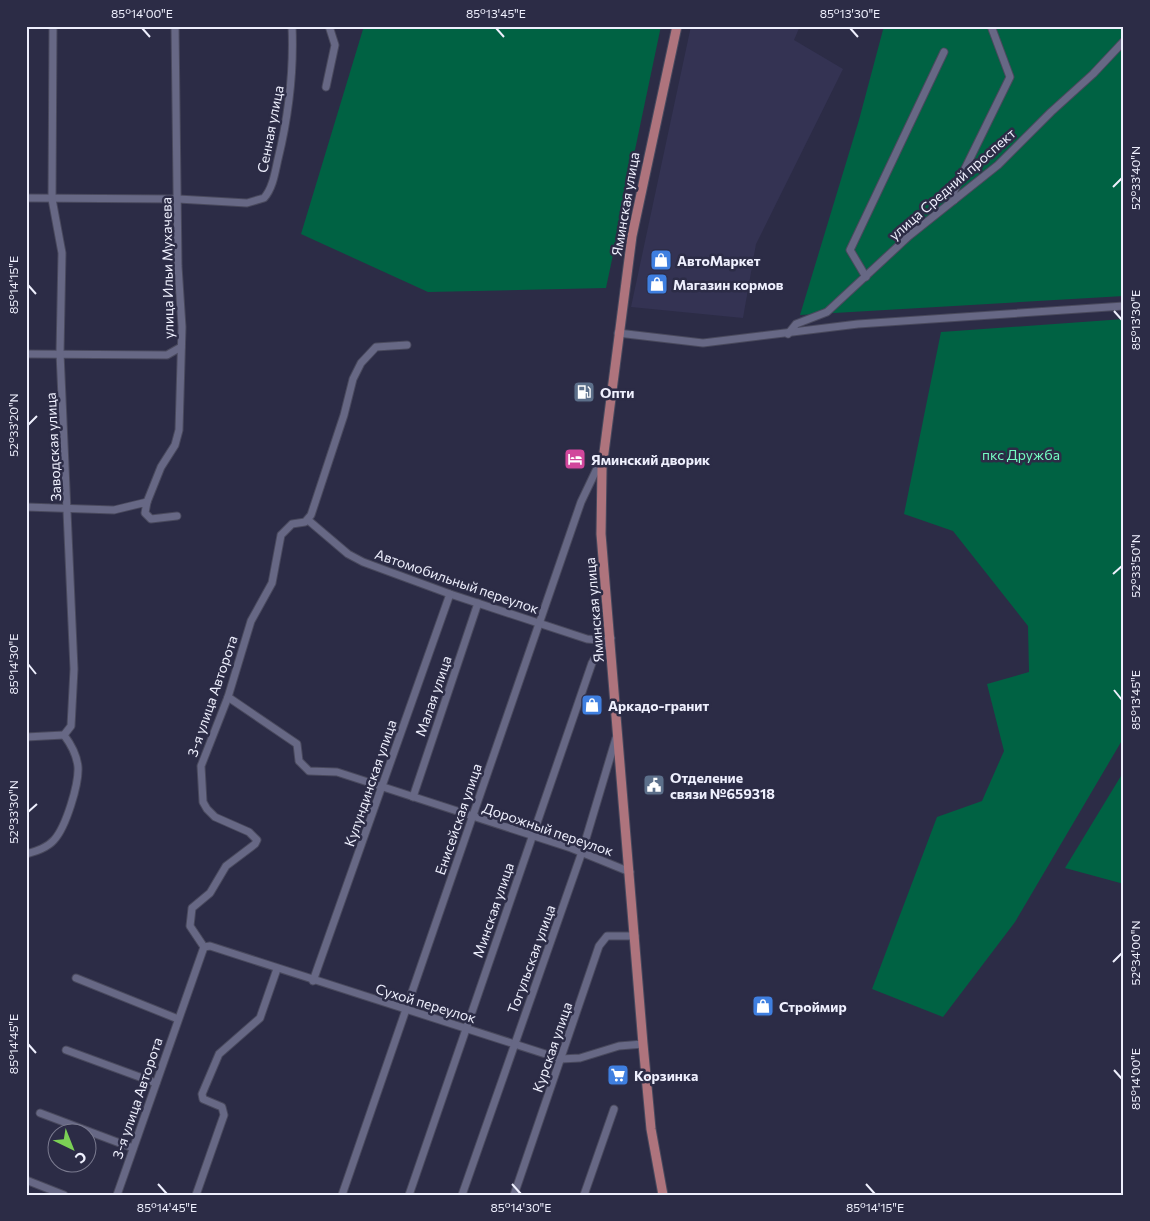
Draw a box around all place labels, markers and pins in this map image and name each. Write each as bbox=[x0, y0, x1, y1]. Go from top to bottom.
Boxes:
shop icon: АвтоМаркет bbox=[649, 248, 673, 272]
place label: АвтоМаркет bbox=[677, 252, 761, 269]
shop icon: Магазин кормов bbox=[645, 272, 669, 296]
place label: Магазин кормов bbox=[673, 276, 784, 293]
fuel station icon: Опти bbox=[572, 380, 596, 404]
place label: Опти bbox=[600, 384, 634, 401]
hotel icon: Яминский дворик bbox=[563, 447, 587, 471]
place label: Яминский дворик bbox=[591, 451, 710, 468]
shop icon: Аркадо-гранит bbox=[580, 693, 604, 717]
place label: Аркадо-гранит bbox=[608, 697, 710, 714]
place label: Отделение связи №659318 bbox=[670, 769, 775, 802]
public building icon: Отделение связи №659318 bbox=[642, 773, 666, 797]
shop icon: Строймир bbox=[751, 994, 775, 1018]
place label: Строймир bbox=[779, 998, 847, 1015]
supermarket icon: Корзинка bbox=[606, 1063, 630, 1087]
place label: Корзинка bbox=[634, 1067, 698, 1084]

